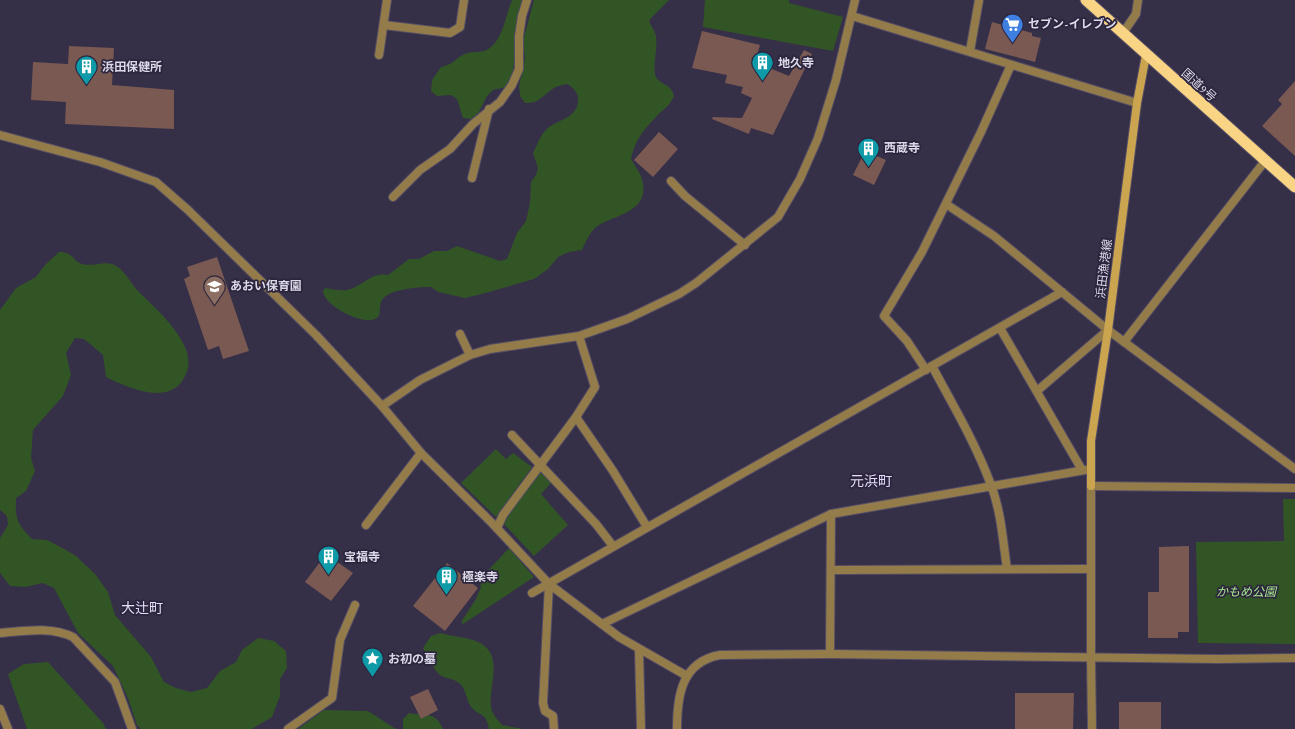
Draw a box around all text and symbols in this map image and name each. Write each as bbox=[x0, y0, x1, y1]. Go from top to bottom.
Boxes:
supermarket icon: セブン-イレブン bbox=[1000, 11, 1026, 44]
place label: セブン-イレブン bbox=[1028, 17, 1117, 31]
building icon: 地久寺 bbox=[749, 50, 775, 83]
building icon: 浜田保健所 bbox=[74, 54, 100, 87]
place label: 地久寺 bbox=[778, 56, 814, 70]
place label: 浜田保健所 bbox=[102, 60, 162, 74]
street label: 国道9号 bbox=[1179, 66, 1219, 104]
building icon: 西蔵寺 bbox=[856, 135, 882, 168]
place label: 西蔵寺 bbox=[884, 141, 920, 155]
street label: 浜田漁港線 bbox=[1093, 238, 1115, 300]
school or university icon: あおい保育園 bbox=[202, 273, 228, 306]
place label: あおい保育園 bbox=[230, 279, 302, 293]
district label: 元浜町 bbox=[850, 473, 892, 489]
building icon: 宝福寺 bbox=[316, 544, 342, 577]
place label: 宝福寺 bbox=[344, 550, 380, 564]
building icon: 極楽寺 bbox=[433, 564, 459, 597]
place label: 極楽寺 bbox=[462, 570, 498, 584]
park label: かもめ公園 bbox=[1216, 585, 1278, 599]
district label: 大辻町 bbox=[121, 600, 163, 616]
place icon: お初の墓 bbox=[360, 646, 386, 679]
place label: お初の墓 bbox=[388, 652, 436, 666]

